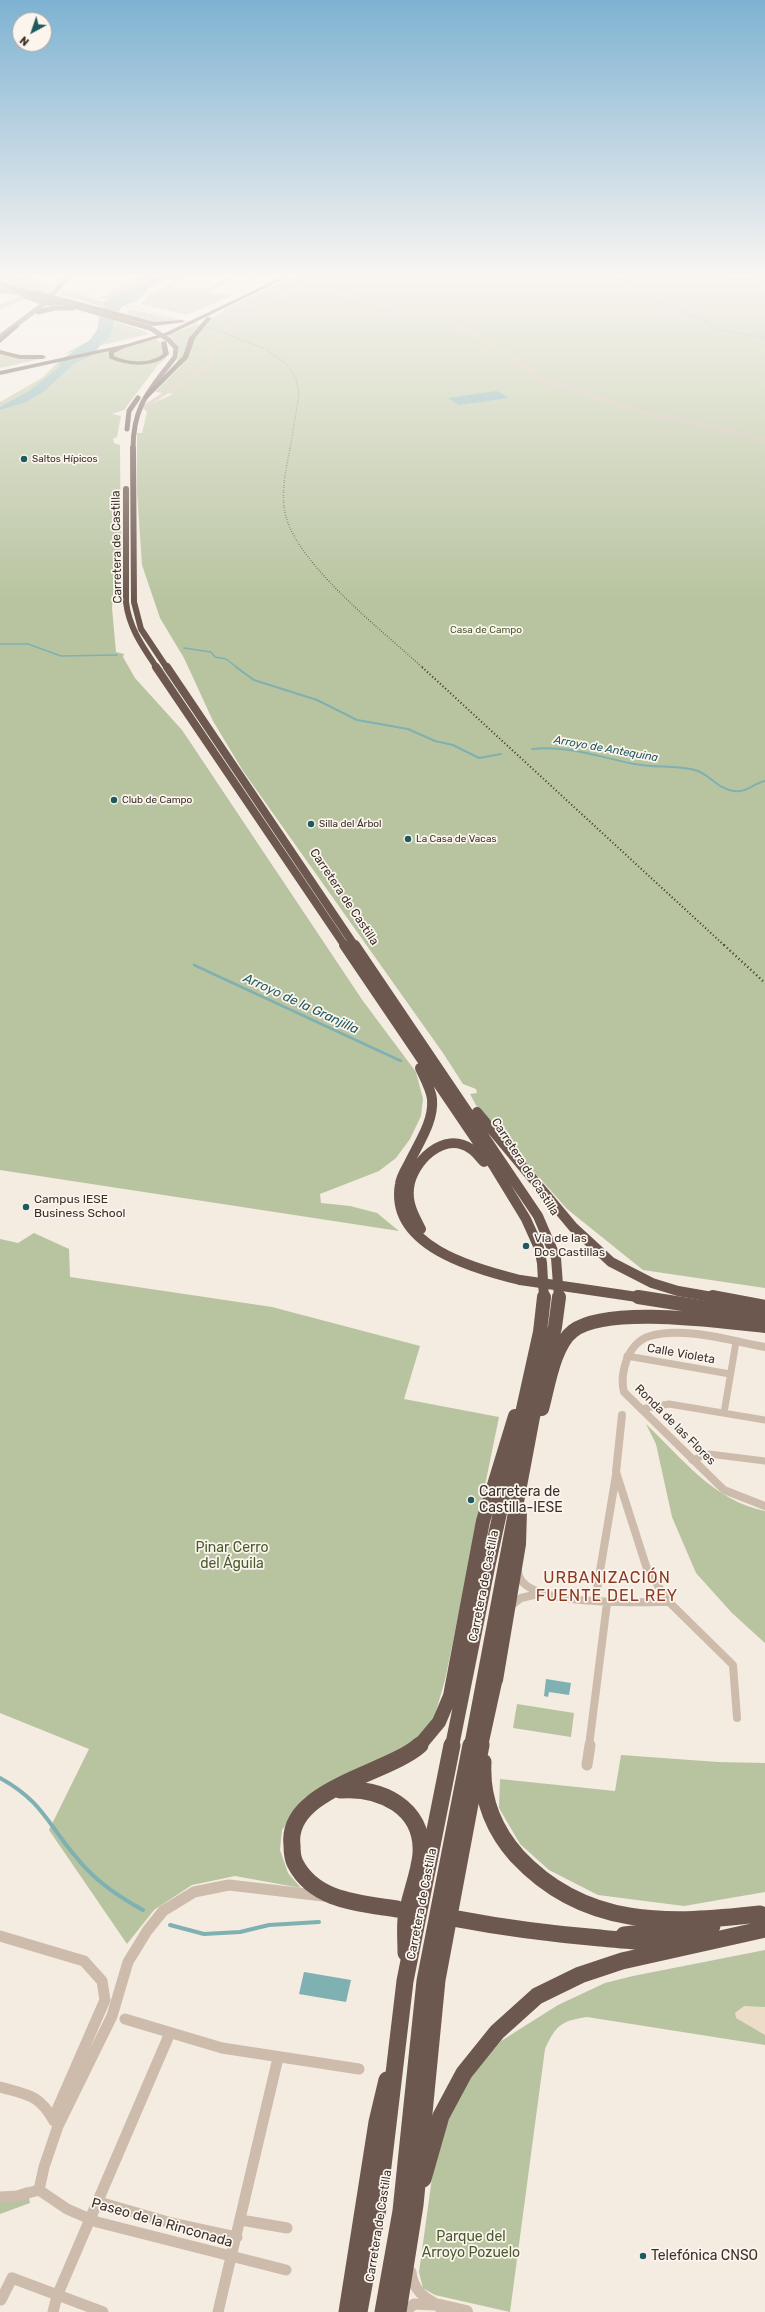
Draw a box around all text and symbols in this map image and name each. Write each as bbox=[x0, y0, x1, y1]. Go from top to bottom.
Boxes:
north arrow bbox=[12, 12, 52, 52]
text: N bbox=[17, 33, 32, 48]
place label: Saltos Hípicos bbox=[32, 453, 98, 465]
marker: Saltos Hípicos bbox=[19, 454, 29, 464]
street label: Carretera de Castilla bbox=[109, 490, 125, 604]
park label: Casa de Campo bbox=[450, 624, 522, 636]
water label: Arroyo de Antequina bbox=[553, 733, 659, 765]
place label: Club de Campo bbox=[122, 794, 192, 806]
marker: Club de Campo bbox=[109, 795, 119, 805]
place label: Silla del Árbol bbox=[319, 818, 382, 830]
marker: Silla del Árbol bbox=[306, 819, 316, 829]
place label: La Casa de Vacas bbox=[416, 833, 496, 845]
marker: La Casa de Vacas bbox=[403, 834, 413, 844]
street label: Carretera de Castilla bbox=[306, 846, 382, 948]
water label: Arroyo de la Granjilla bbox=[241, 970, 361, 1038]
street label: Carretera de Castilla bbox=[488, 1116, 562, 1218]
place label: Campus IESE Business School bbox=[34, 1193, 126, 1221]
marker: Campus IESE Business School bbox=[21, 1202, 31, 1212]
place label: Vía de las Dos Castillas bbox=[534, 1232, 605, 1260]
marker: Vía de las Dos Castillas bbox=[521, 1241, 531, 1251]
street label: Calle Violeta bbox=[646, 1341, 716, 1367]
street label: Ronda de las Flores bbox=[632, 1382, 718, 1468]
place label: Carretera de Castilla-IESE bbox=[479, 1484, 563, 1516]
marker: Carretera de Castilla-IESE bbox=[466, 1495, 476, 1505]
street label: Carretera de Castilla bbox=[466, 1529, 502, 1643]
park label: Pinar Cerro del Águila bbox=[195, 1540, 269, 1572]
district label: URBANIZACIÓN FUENTE DEL REY bbox=[536, 1568, 678, 1606]
street label: Carretera de Castilla bbox=[404, 1847, 440, 1961]
street label: Carretera de Castilla bbox=[363, 2169, 395, 2283]
street label: Paseo de la Rinconada bbox=[89, 2195, 235, 2251]
park label: Parque del Arroyo Pozuelo bbox=[422, 2229, 520, 2262]
place label: Telefónica CNSO bbox=[651, 2248, 758, 2264]
marker: Telefónica CNSO bbox=[638, 2251, 648, 2261]

